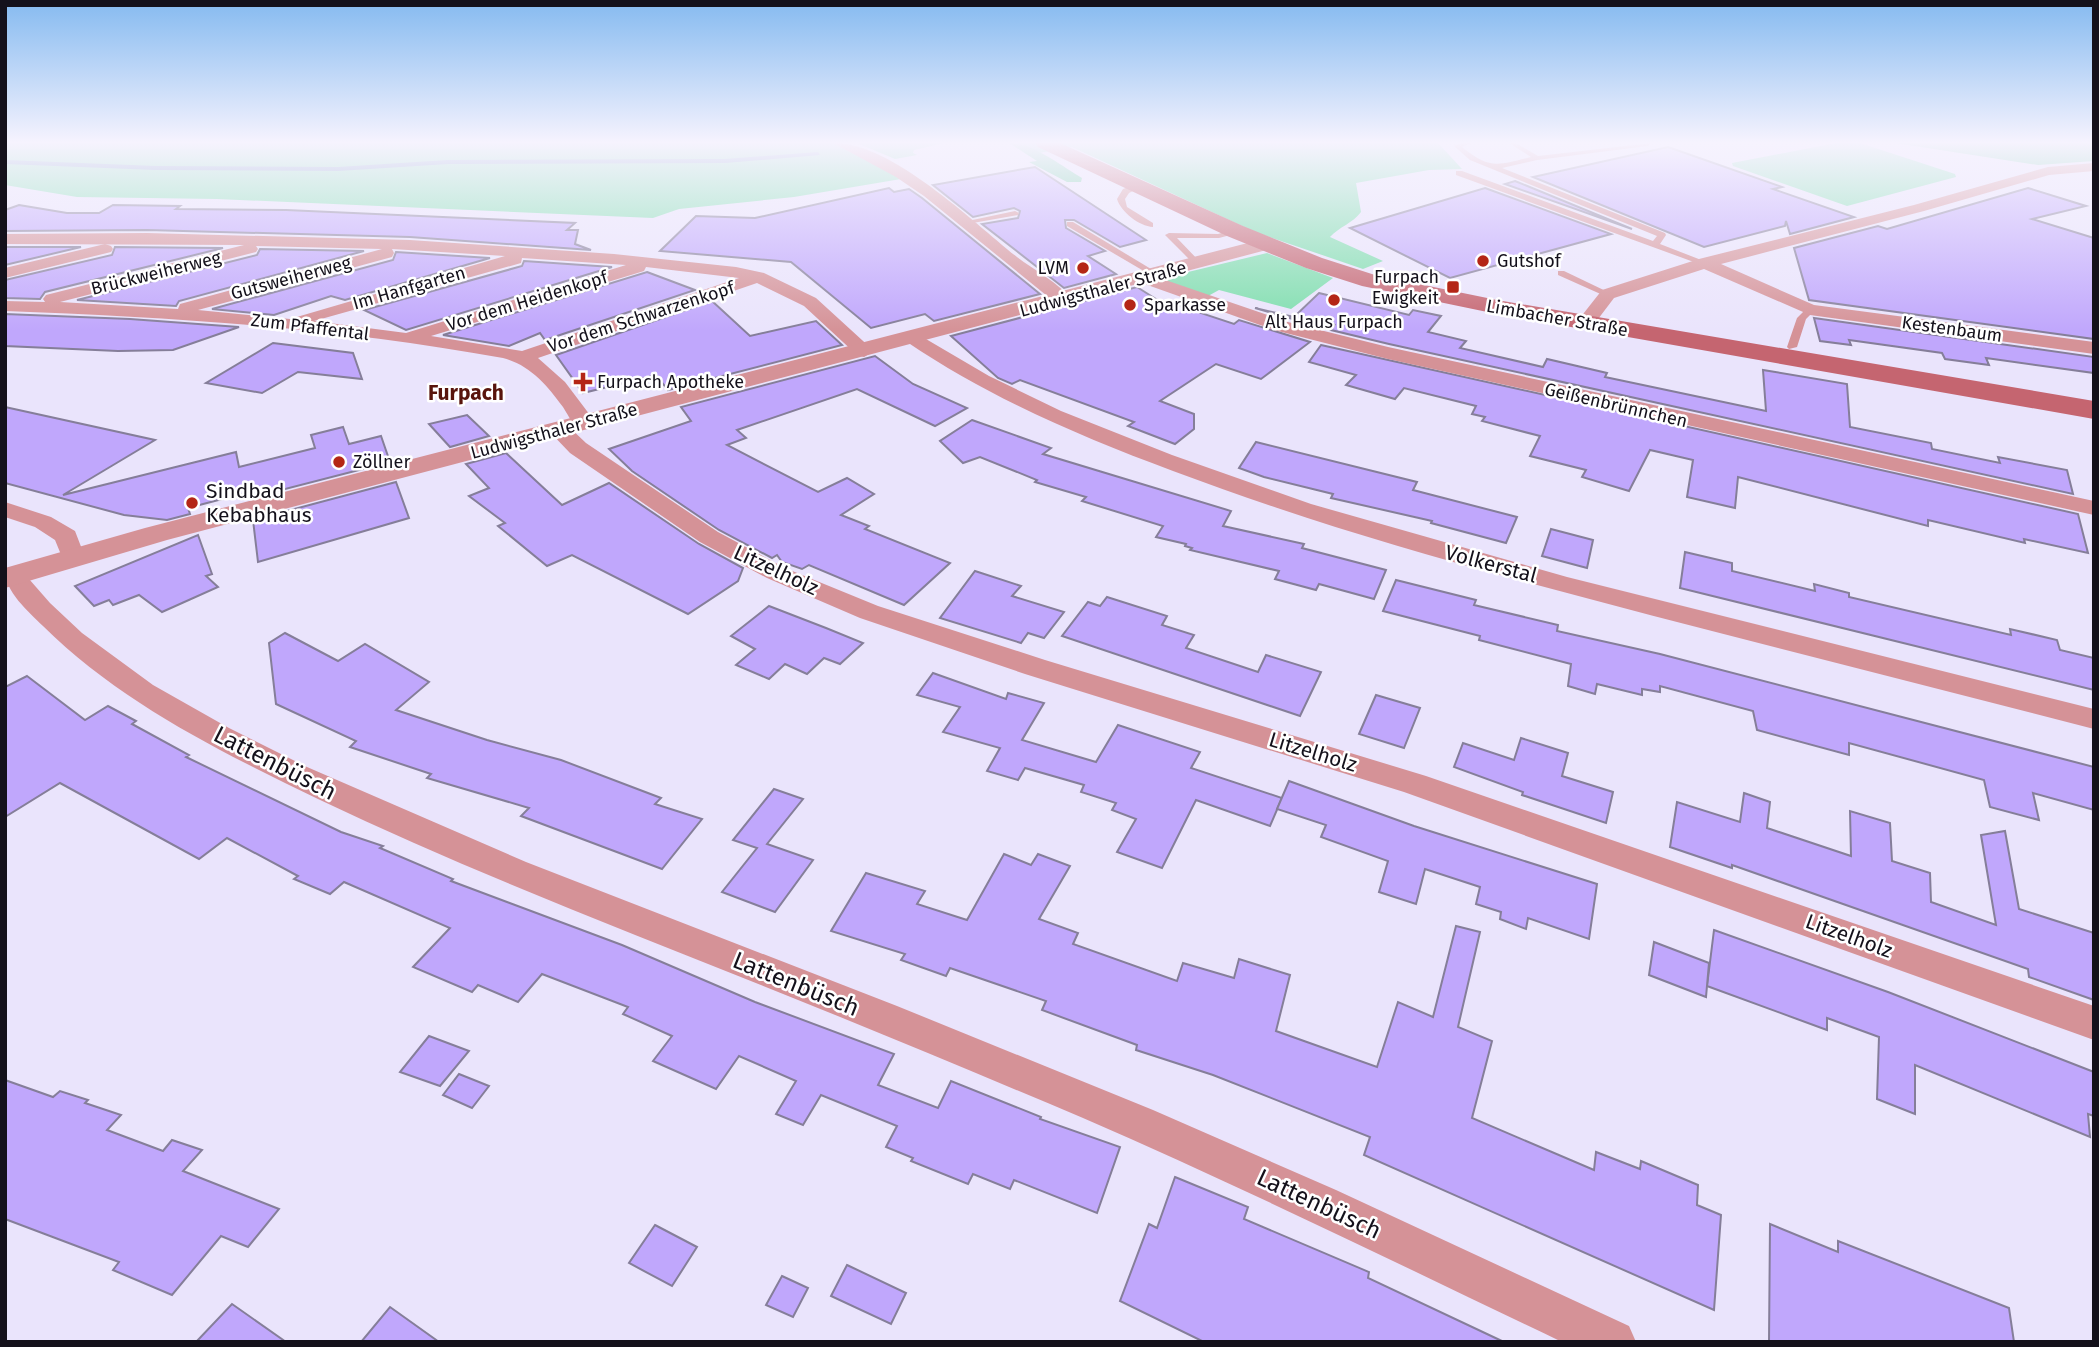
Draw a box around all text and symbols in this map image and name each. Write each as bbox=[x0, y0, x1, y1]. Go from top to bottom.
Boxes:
street label: Brückweiherweg bbox=[89, 246, 224, 300]
place label: Gutshof bbox=[1497, 250, 1563, 272]
street label: Gutsweiherweg bbox=[228, 251, 354, 305]
marker: Gutshof bbox=[1475, 253, 1491, 269]
street label: Ludwigsthaler Straße bbox=[1017, 256, 1189, 322]
place label: LVM bbox=[1038, 257, 1069, 279]
marker: LVM bbox=[1075, 260, 1091, 276]
street label: Im Hanfgarten bbox=[350, 261, 468, 315]
street label: Vor dem Heidenkopf bbox=[444, 265, 612, 336]
place label: Furpach Ewigkeit bbox=[1372, 266, 1439, 309]
street label: Vor dem Schwarzenkopf bbox=[545, 276, 739, 358]
marker: Furpach Ewigkeit bbox=[1445, 279, 1461, 295]
marker: Alt Haus Furpach bbox=[1326, 292, 1342, 308]
place label: Sparkasse bbox=[1144, 294, 1226, 316]
street label: Limbacher Straße bbox=[1484, 295, 1630, 341]
marker: Sparkasse bbox=[1122, 297, 1138, 313]
street label: Zum Pfaffental bbox=[250, 309, 370, 345]
place label: Alt Haus Furpach bbox=[1265, 311, 1403, 333]
street label: Kestenbaum bbox=[1900, 311, 2004, 347]
place label: Furpach Apotheke bbox=[597, 371, 744, 393]
marker: Furpach Apotheke bbox=[575, 374, 591, 390]
street label: Geißenbrünnchen bbox=[1542, 378, 1690, 432]
district label: Furpach bbox=[428, 380, 504, 406]
street label: Ludwigsthaler Straße bbox=[468, 398, 640, 464]
place label: Zöllner bbox=[353, 451, 410, 473]
marker: Zöllner bbox=[331, 454, 347, 470]
place label: Sindbad Kebabhaus bbox=[206, 478, 312, 528]
marker: Sindbad Kebabhaus bbox=[184, 495, 200, 511]
street label: Litzelholz bbox=[729, 539, 823, 601]
street label: Volkerstal bbox=[1442, 539, 1540, 589]
street label: Lattenbüsch bbox=[209, 720, 341, 806]
street label: Litzelholz bbox=[1266, 726, 1360, 778]
street label: Litzelholz bbox=[1802, 908, 1896, 964]
street label: Lattenbüsch bbox=[729, 946, 863, 1022]
street label: Lattenbüsch bbox=[1252, 1163, 1386, 1245]

